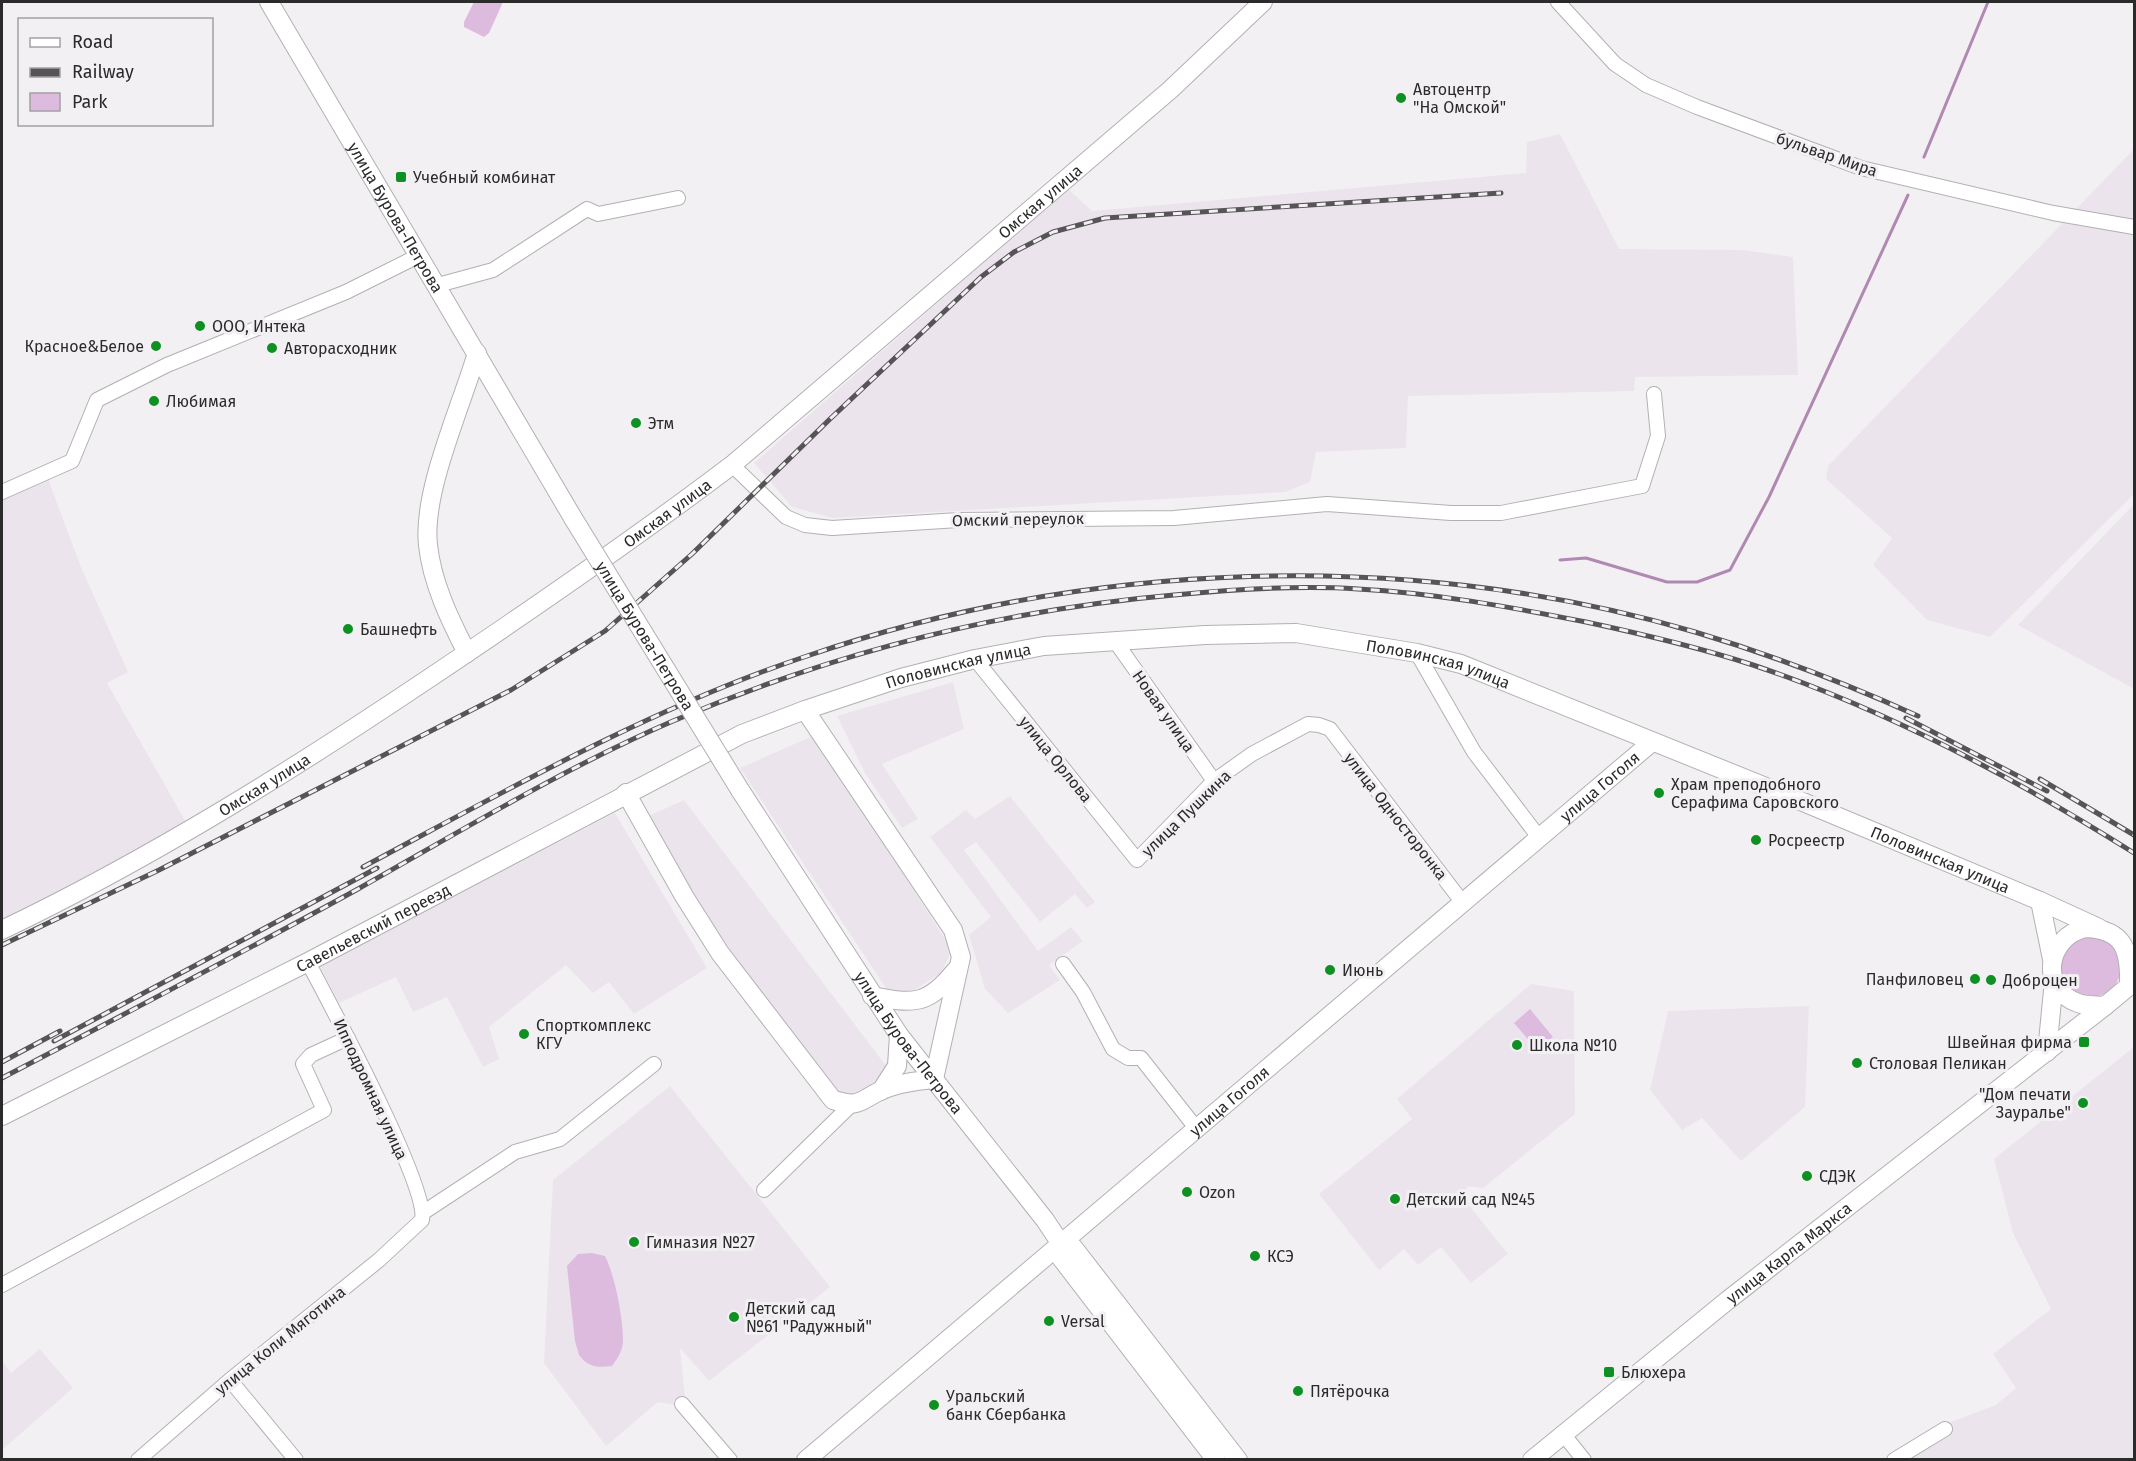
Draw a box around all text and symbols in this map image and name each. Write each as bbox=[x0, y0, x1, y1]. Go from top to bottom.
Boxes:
legend bbox=[18, 18, 213, 126]
text: Road bbox=[72, 31, 114, 53]
text: Railway bbox=[72, 61, 134, 83]
place label: Автоцентр "На Омской" bbox=[1413, 80, 1506, 117]
text: Park bbox=[72, 91, 108, 113]
marker: Автоцентр "На Омской" bbox=[1394, 91, 1408, 105]
street label: бульвар Мира bbox=[1774, 128, 1880, 181]
street label: улица Бурова-Петрова bbox=[344, 139, 447, 296]
street label: Омская улица bbox=[995, 161, 1086, 243]
place label: Учебный комбинат bbox=[413, 168, 556, 187]
marker: Учебный комбинат bbox=[394, 170, 408, 184]
place label: ООО, Интека bbox=[212, 317, 306, 336]
marker: ООО, Интека bbox=[193, 319, 207, 333]
place label: Красное&Белое bbox=[25, 337, 144, 356]
marker: Красное&Белое bbox=[149, 339, 163, 353]
place label: Авторасходник bbox=[284, 339, 398, 358]
marker: Авторасходник bbox=[265, 341, 279, 355]
place label: Любимая bbox=[166, 392, 236, 411]
marker: Любимая bbox=[147, 394, 161, 408]
place label: Этм bbox=[648, 414, 674, 433]
marker: Этм bbox=[629, 416, 643, 430]
street label: Омская улица bbox=[620, 475, 715, 552]
street label: Омский переулок bbox=[952, 509, 1085, 530]
street label: улица Бурова-Петрова bbox=[592, 558, 698, 714]
place label: Башнефть bbox=[360, 620, 437, 639]
marker: Башнефть bbox=[341, 622, 355, 636]
street label: Половинская улица bbox=[1365, 636, 1513, 693]
street label: Половинская улица bbox=[883, 640, 1032, 693]
street label: Новая улица bbox=[1128, 667, 1199, 756]
street label: улица Орлова bbox=[1015, 712, 1096, 806]
street label: улица Гоголя bbox=[1556, 748, 1644, 826]
street label: улица Односторонка bbox=[1340, 749, 1451, 884]
street label: Омская улица bbox=[215, 750, 314, 820]
street label: улица Пушкина bbox=[1138, 766, 1235, 861]
place label: Храм преподобного Серафима Саровского bbox=[1671, 775, 1839, 812]
marker: Храм преподобного Серафима Саровского bbox=[1652, 786, 1666, 800]
street label: Половинская улица bbox=[1868, 822, 2012, 897]
place label: Росреестр bbox=[1768, 831, 1845, 850]
marker: Росреестр bbox=[1749, 833, 1763, 847]
street label: Савельевский переезд bbox=[293, 880, 454, 976]
place label: Июнь bbox=[1342, 961, 1383, 980]
marker: Июнь bbox=[1323, 963, 1337, 977]
street label: улица Бурова-Петрова bbox=[850, 968, 967, 1118]
place label: Панфиловец bbox=[1866, 970, 1964, 989]
place label: Доброцен bbox=[2002, 971, 2078, 990]
marker: Панфиловец bbox=[1968, 972, 1982, 986]
marker: Доброцен bbox=[1984, 973, 1998, 987]
street label: Ипподромная улица bbox=[330, 1016, 412, 1163]
place label: Спорткомплекс КГУ bbox=[536, 1016, 652, 1053]
marker: Спорткомплекс КГУ bbox=[517, 1027, 531, 1041]
place label: Швейная фирма bbox=[1947, 1033, 2072, 1052]
marker: Швейная фирма bbox=[2077, 1035, 2091, 1049]
place label: Школа №10 bbox=[1529, 1036, 1617, 1055]
marker: Школа №10 bbox=[1510, 1038, 1524, 1052]
place label: Столовая Пеликан bbox=[1869, 1054, 2007, 1073]
marker: Столовая Пеликан bbox=[1850, 1056, 1864, 1070]
street label: улица Гоголя bbox=[1186, 1062, 1273, 1140]
place label: "Дом печати Зауралье" bbox=[1979, 1085, 2071, 1122]
marker: "Дом печати Зауралье" bbox=[2076, 1096, 2090, 1110]
place label: СДЭК bbox=[1819, 1167, 1856, 1186]
marker: СДЭК bbox=[1800, 1169, 1814, 1183]
place label: Ozon bbox=[1199, 1183, 1236, 1202]
marker: Ozon bbox=[1180, 1185, 1194, 1199]
place label: Детский сад №45 bbox=[1406, 1190, 1535, 1209]
marker: Детский сад №45 bbox=[1388, 1192, 1402, 1206]
street label: улица Карла Маркса bbox=[1723, 1198, 1855, 1308]
place label: Гимназия №27 bbox=[646, 1233, 755, 1252]
marker: Гимназия №27 bbox=[627, 1235, 641, 1249]
place label: КСЭ bbox=[1267, 1247, 1294, 1266]
marker: КСЭ bbox=[1248, 1249, 1262, 1263]
street label: улица Коли Мяготина bbox=[211, 1282, 349, 1399]
place label: Детский сад №61 "Радужный" bbox=[745, 1299, 872, 1336]
marker: Детский сад №61 "Радужный" bbox=[727, 1310, 741, 1324]
place label: Versal bbox=[1061, 1312, 1105, 1331]
marker: Versal bbox=[1042, 1314, 1056, 1328]
place label: Блюхера bbox=[1621, 1363, 1686, 1382]
marker: Блюхера bbox=[1602, 1365, 1616, 1379]
place label: Пятёрочка bbox=[1310, 1382, 1390, 1401]
marker: Пятёрочка bbox=[1291, 1384, 1305, 1398]
place label: Уральский банк Сбербанка bbox=[946, 1387, 1066, 1424]
marker: Уральский банк Сбербанка bbox=[927, 1398, 941, 1412]

